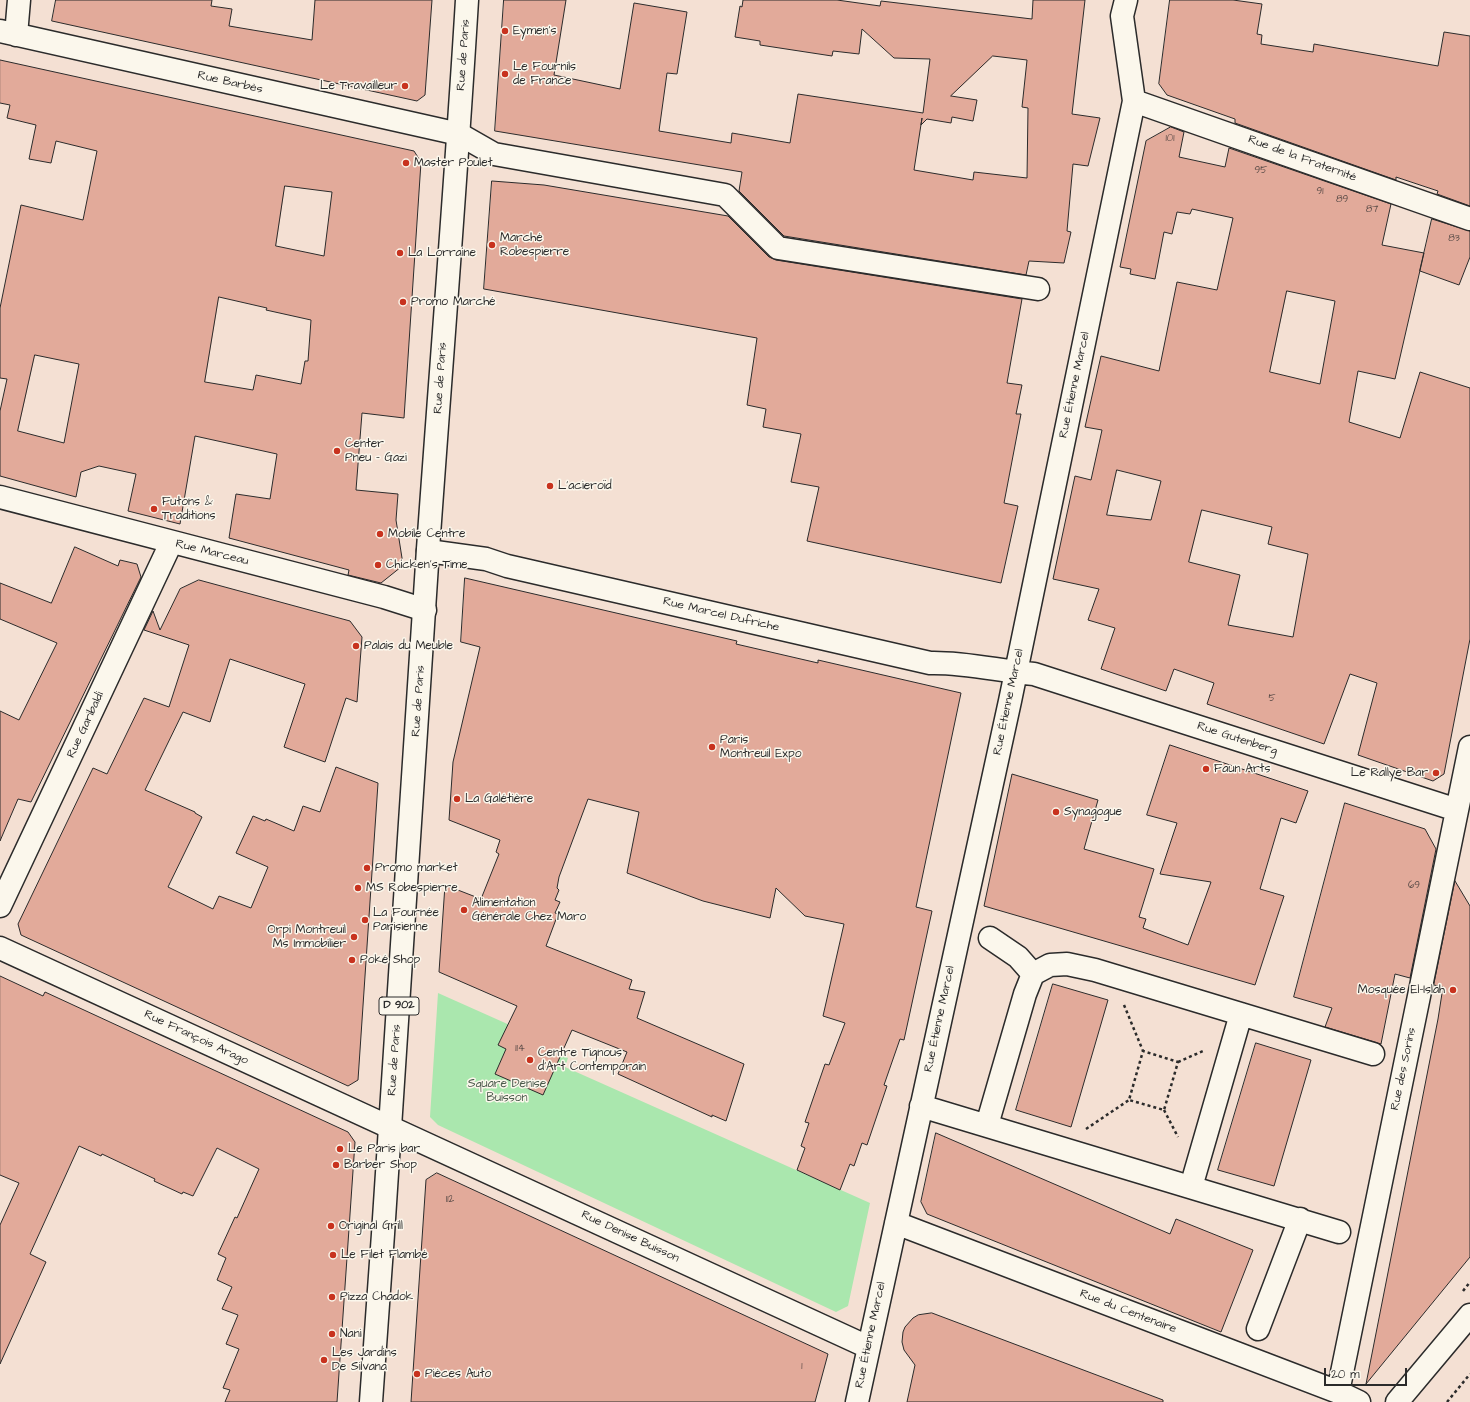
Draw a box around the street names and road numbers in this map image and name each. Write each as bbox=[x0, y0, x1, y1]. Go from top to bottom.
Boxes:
street label: Rue de Paris bbox=[454, 19, 474, 91]
street label: Rue Barbès bbox=[196, 69, 264, 97]
street label: Rue de la Fraternité bbox=[1246, 133, 1358, 185]
street label: Rue Étienne Marcel bbox=[1057, 331, 1093, 439]
street label: Rue de Paris bbox=[431, 342, 451, 414]
street label: Rue Marceau bbox=[174, 537, 250, 569]
street label: Rue Marcel Dufriche bbox=[661, 595, 781, 635]
street label: Rue Étienne Marcel bbox=[991, 648, 1027, 756]
street label: Rue de Paris bbox=[409, 665, 429, 737]
street label: Rue Garibaldi bbox=[64, 690, 108, 760]
street label: Rue Gutenberg bbox=[1195, 719, 1279, 759]
street label: Rue Étienne Marcel bbox=[922, 965, 958, 1073]
road number: D 902 bbox=[379, 997, 419, 1015]
street label: Rue François Arago bbox=[142, 1008, 250, 1068]
street label: Rue de Paris bbox=[385, 1024, 405, 1096]
street label: Rue des Sorins bbox=[1388, 1026, 1420, 1112]
street label: Rue Denise Buisson bbox=[579, 1208, 681, 1266]
street label: Rue Étienne Marcel bbox=[853, 1281, 889, 1389]
street label: Rue du Centenaire bbox=[1078, 1287, 1178, 1337]

